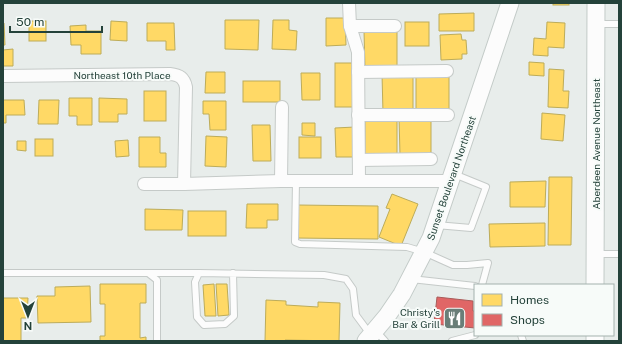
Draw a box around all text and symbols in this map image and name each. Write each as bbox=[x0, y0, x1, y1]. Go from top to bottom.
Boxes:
scale bar bbox=[10, 8, 102, 34]
text: 50 m bbox=[16, 15, 44, 29]
street label: Northeast 10th Place bbox=[73, 69, 171, 81]
street label: Aberdeen Avenue Northeast bbox=[590, 78, 602, 210]
street label: Sunset Boulevard Northeast bbox=[424, 114, 478, 242]
legend bbox=[474, 284, 614, 336]
text: Homes bbox=[510, 293, 549, 307]
north arrow bbox=[8, 296, 48, 336]
restaurant icon: Christy's Bar & Grill bbox=[442, 305, 468, 331]
place label: Christy's Bar & Grill bbox=[392, 306, 440, 330]
text: Shops bbox=[510, 313, 545, 327]
text: N bbox=[24, 320, 32, 332]

